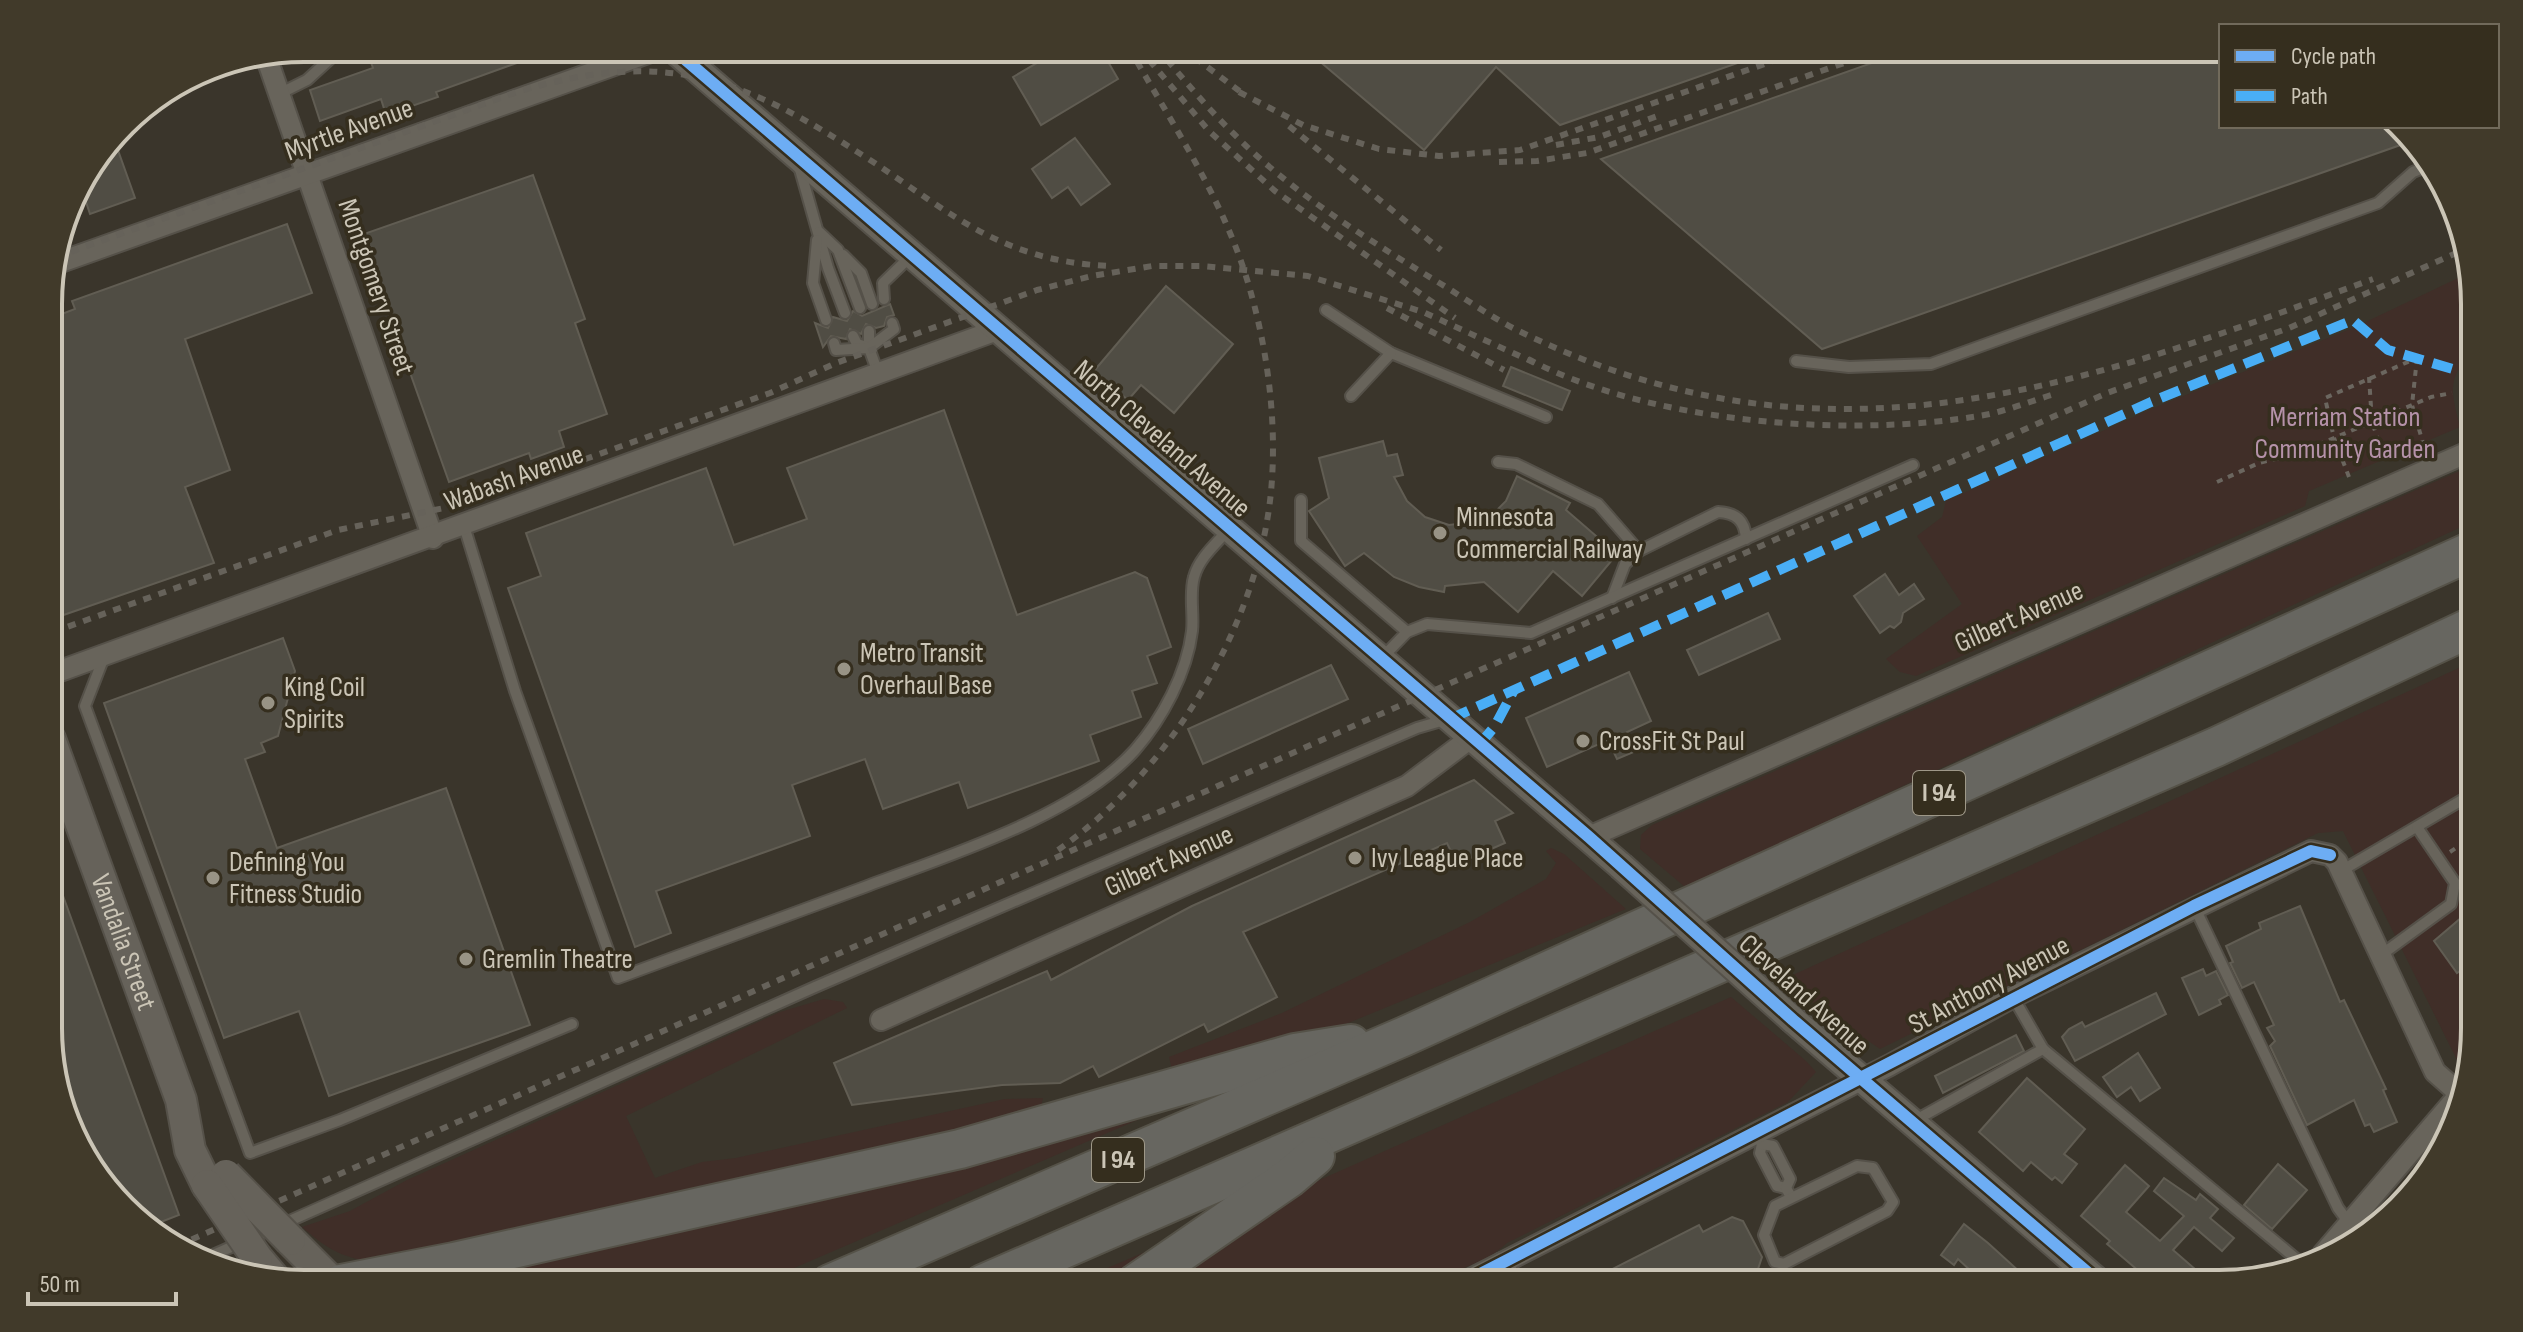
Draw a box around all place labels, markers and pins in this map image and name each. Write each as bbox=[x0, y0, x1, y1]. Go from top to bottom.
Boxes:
place label: Minnesota Commercial Railway bbox=[1456, 501, 1643, 566]
marker: Minnesota Commercial Railway bbox=[1431, 524, 1449, 542]
place label: Metro Transit Overhaul Base bbox=[860, 637, 992, 702]
marker: Metro Transit Overhaul Base bbox=[835, 660, 853, 678]
place label: King Coil Spirits bbox=[284, 671, 365, 736]
marker: King Coil Spirits bbox=[259, 694, 277, 712]
place label: CrossFit St Paul bbox=[1599, 725, 1745, 758]
marker: CrossFit St Paul bbox=[1574, 732, 1592, 750]
place label: Ivy League Place bbox=[1371, 842, 1524, 875]
place label: Defining You Fitness Studio bbox=[229, 846, 362, 911]
marker: Ivy League Place bbox=[1346, 849, 1364, 867]
marker: Defining You Fitness Studio bbox=[204, 869, 222, 887]
place label: Gremlin Theatre bbox=[482, 943, 633, 976]
marker: Gremlin Theatre bbox=[457, 950, 475, 968]

